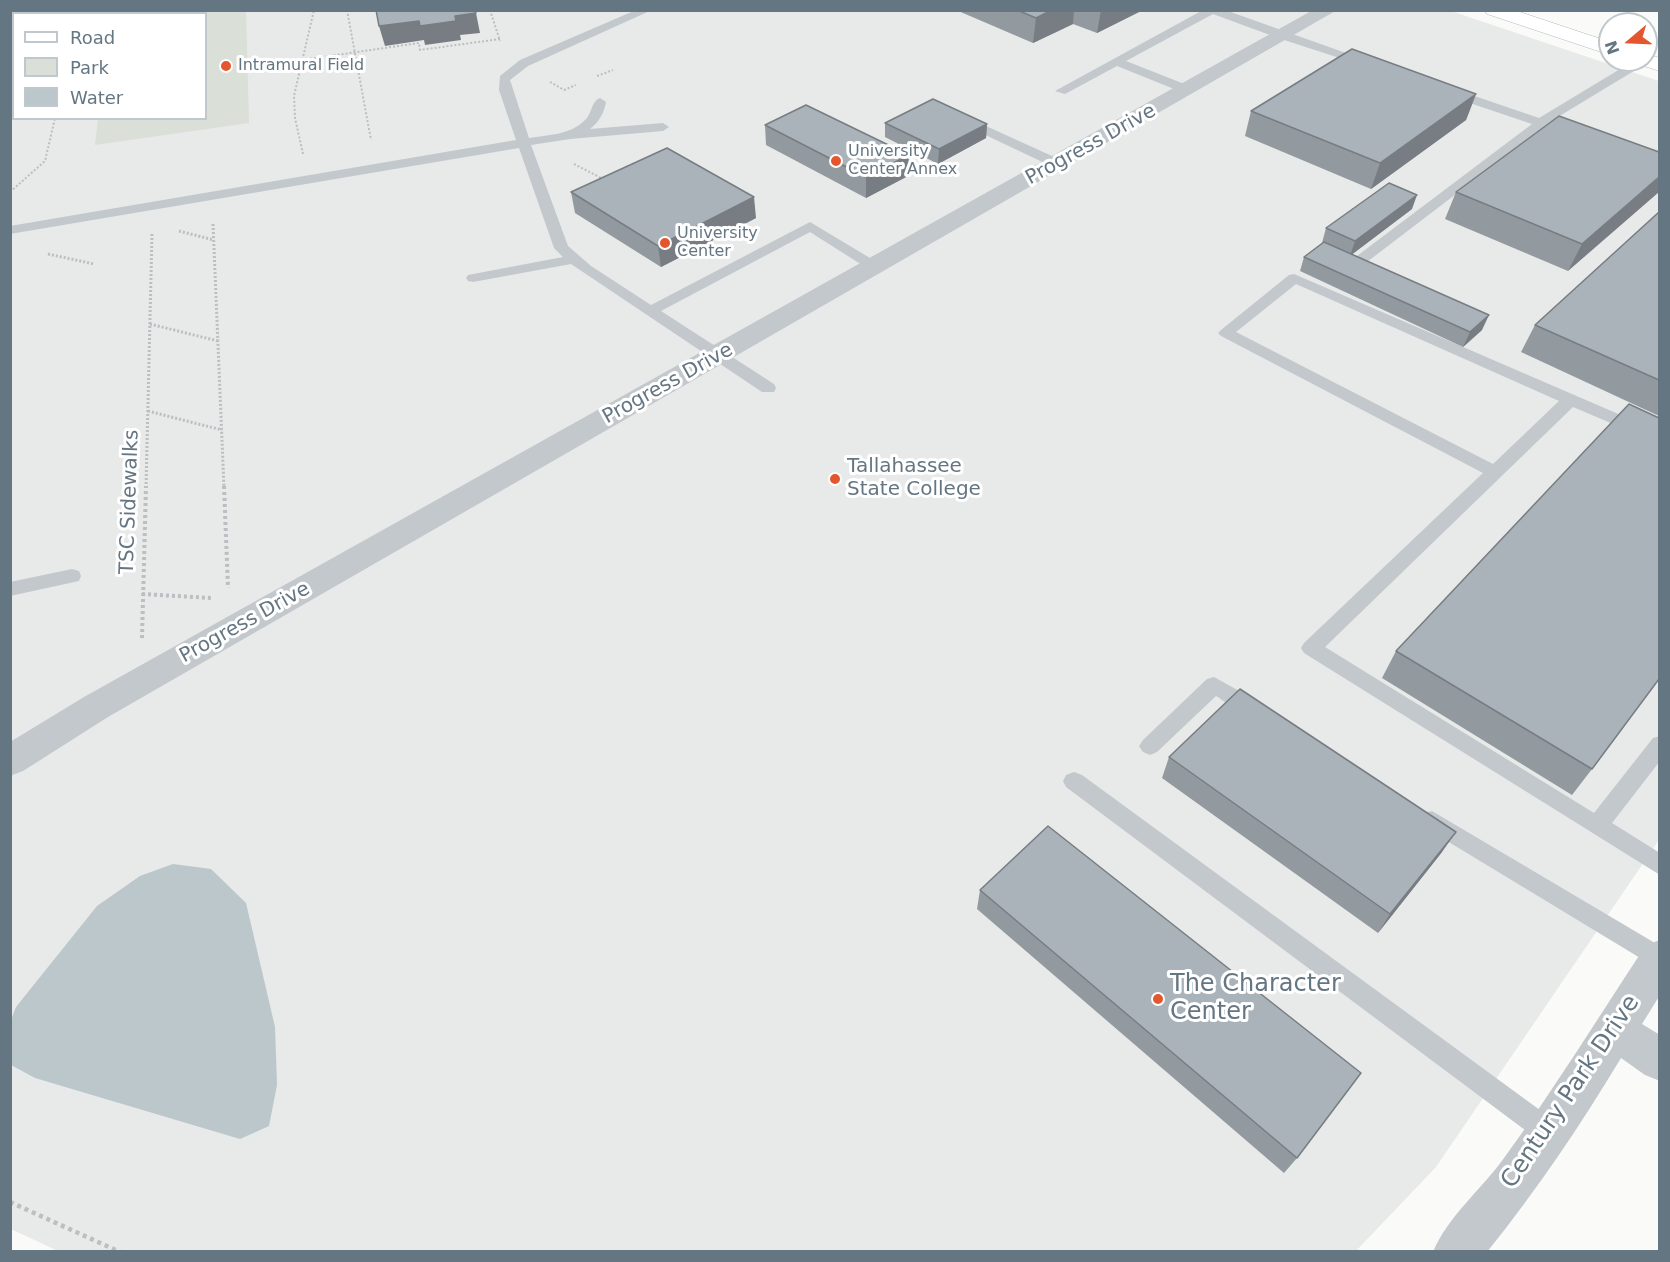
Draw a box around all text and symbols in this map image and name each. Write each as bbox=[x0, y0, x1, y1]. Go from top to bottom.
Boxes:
legend bbox=[12, 12, 207, 120]
north arrow bbox=[1598, 12, 1658, 72]
text: Road bbox=[70, 27, 115, 48]
text: N bbox=[1601, 38, 1624, 57]
place label: Intramural Field bbox=[238, 56, 364, 76]
text: Park bbox=[70, 57, 109, 78]
marker: Intramural Field bbox=[219, 59, 233, 73]
text: Water bbox=[70, 87, 123, 108]
street label: Progress Drive bbox=[1022, 99, 1160, 191]
place label: University Center Annex bbox=[848, 142, 957, 180]
marker: University Center Annex bbox=[829, 154, 843, 168]
place label: University Center bbox=[677, 224, 758, 262]
marker: University Center bbox=[658, 236, 672, 250]
street label: Progress Drive bbox=[599, 338, 737, 430]
street label: TSC Sidewalks bbox=[115, 429, 145, 575]
place label: Tallahassee State College bbox=[847, 455, 981, 502]
marker: Tallahassee State College bbox=[828, 472, 842, 486]
street label: Progress Drive bbox=[176, 577, 314, 669]
place label: The Character Center bbox=[1170, 971, 1341, 1027]
street label: Century Park Drive bbox=[1496, 990, 1646, 1194]
marker: The Character Center bbox=[1151, 992, 1165, 1006]

